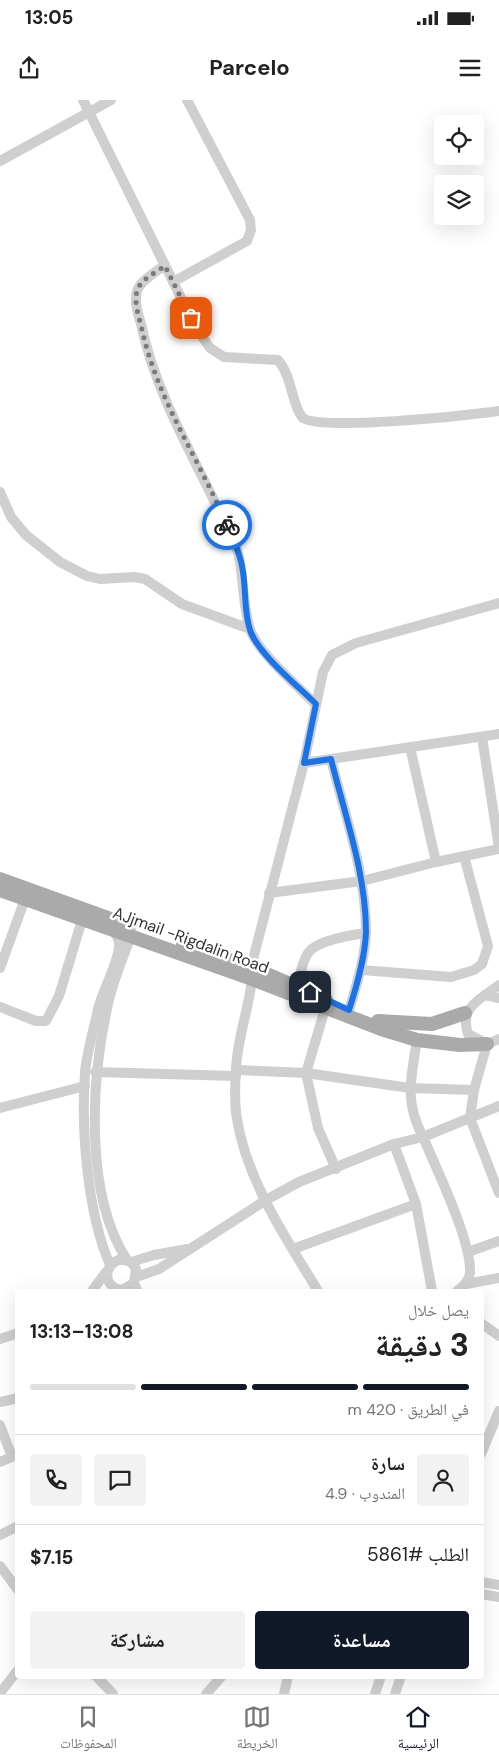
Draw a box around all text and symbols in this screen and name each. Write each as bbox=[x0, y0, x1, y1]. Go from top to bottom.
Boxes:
text: 13:05 bbox=[25, 5, 73, 30]
text: Parcelo bbox=[209, 53, 290, 82]
icon: share bbox=[15, 54, 43, 82]
icon: menu bbox=[456, 54, 484, 82]
map controls bbox=[434, 115, 484, 225]
button: locate bbox=[434, 115, 484, 165]
button: layers bbox=[434, 175, 484, 225]
pin bbox=[170, 297, 212, 339]
icon: bag bbox=[177, 304, 205, 332]
courier bbox=[202, 500, 252, 550]
icon: bike bbox=[213, 511, 241, 539]
street label: AJjmail -Rigdalin Road bbox=[110, 902, 272, 978]
pin bbox=[289, 971, 331, 1013]
icon: home bbox=[296, 978, 324, 1006]
text: يصل خلال bbox=[408, 1300, 469, 1321]
text: 13:08–13:13 bbox=[30, 1319, 133, 1344]
text: 3 دقيقة bbox=[375, 1324, 469, 1366]
text: في الطريق · 420 m bbox=[348, 1399, 469, 1420]
text: سارة bbox=[371, 1451, 405, 1476]
button: phone bbox=[30, 1454, 82, 1506]
button: chat bbox=[94, 1454, 146, 1506]
button: person bbox=[417, 1454, 469, 1506]
text: المندوب · 4.9 bbox=[325, 1483, 405, 1504]
text: الطلب #5861 bbox=[367, 1542, 469, 1567]
text: $7.15 bbox=[30, 1545, 73, 1570]
button: مشاركة bbox=[30, 1611, 245, 1669]
button: مساعدة bbox=[255, 1611, 469, 1669]
tab: المحفوظات bbox=[60, 1703, 117, 1757]
tab: الخريطة bbox=[237, 1703, 278, 1757]
tab: الرئيسية bbox=[398, 1703, 439, 1757]

